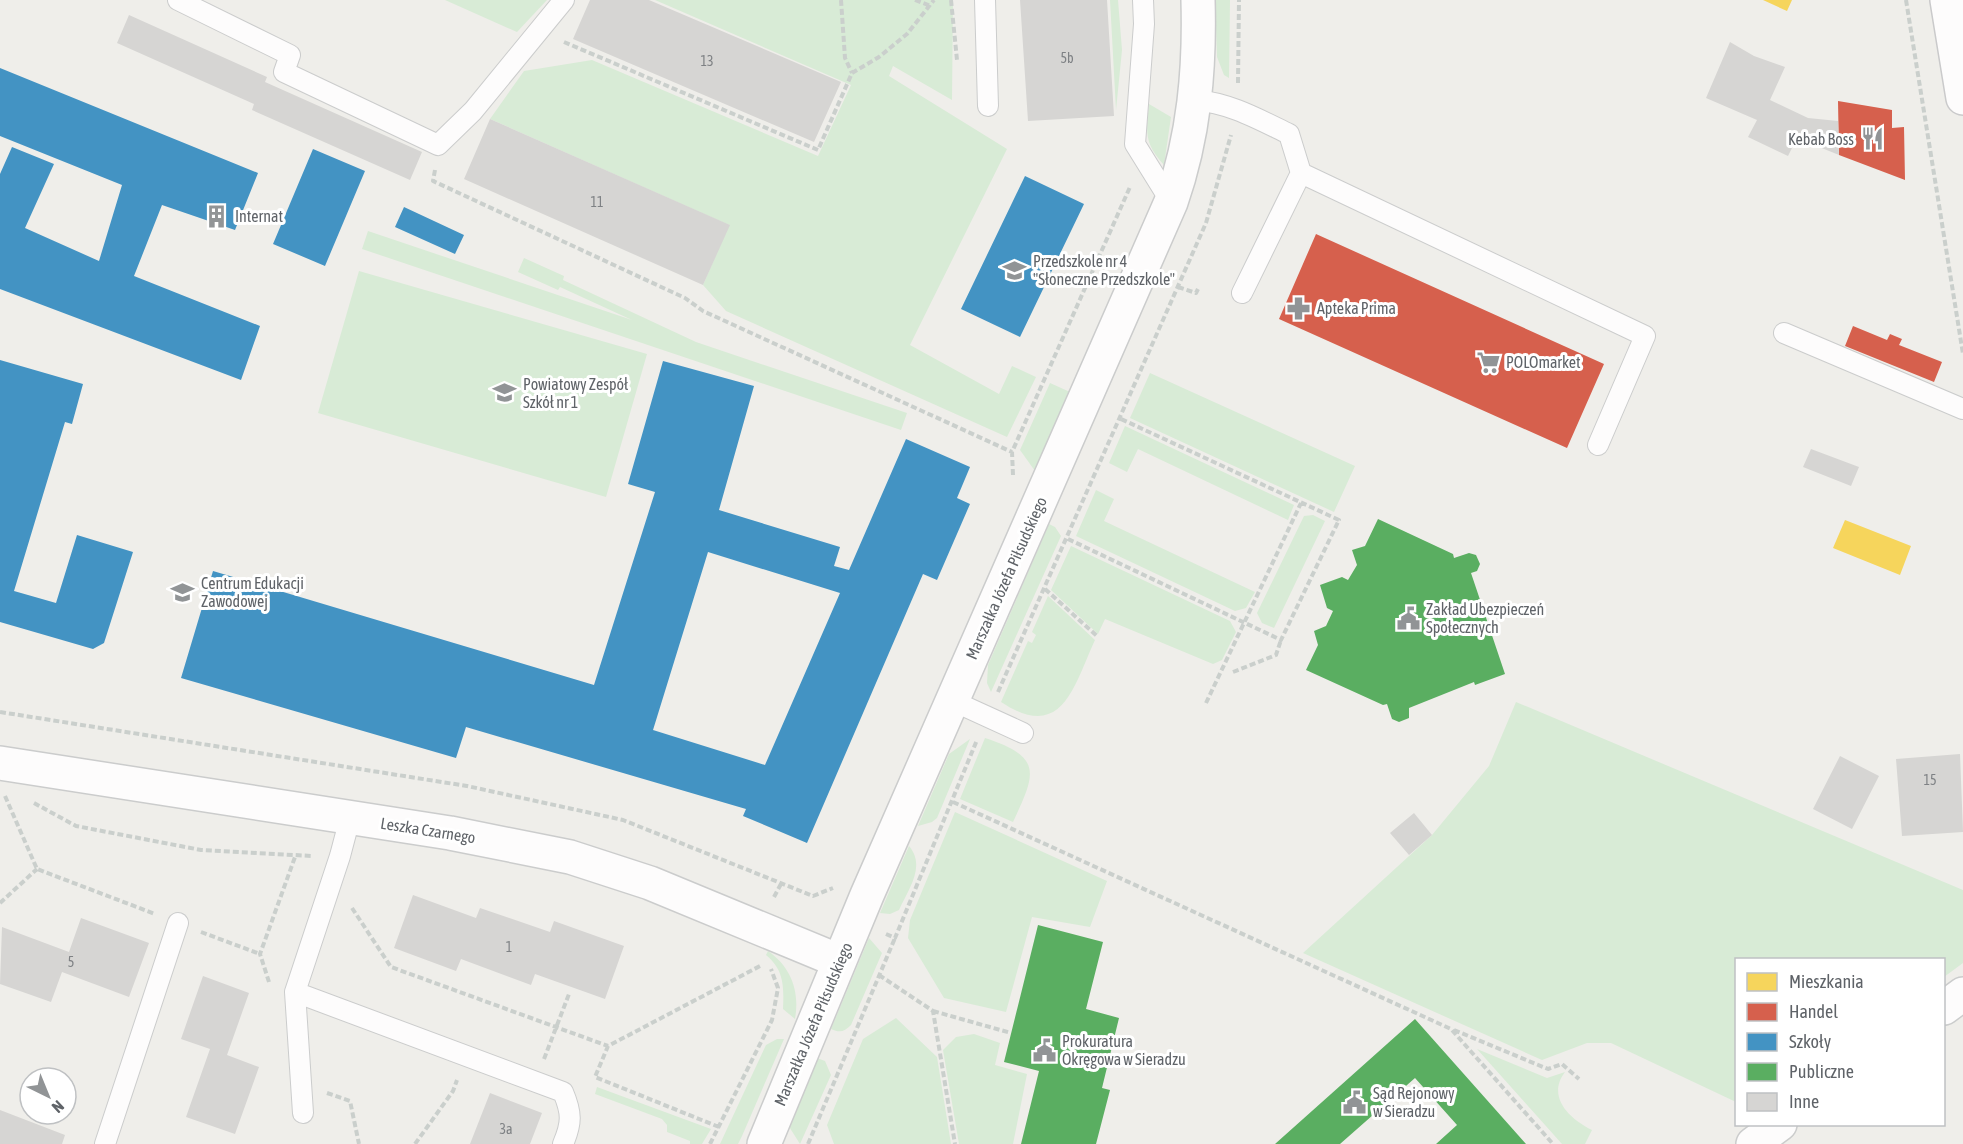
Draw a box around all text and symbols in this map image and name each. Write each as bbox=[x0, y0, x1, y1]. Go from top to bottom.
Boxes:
house number: 5b bbox=[1060, 50, 1074, 66]
house number: 13 bbox=[700, 53, 714, 69]
restaurant icon: Kebab Boss bbox=[1859, 126, 1885, 152]
place label: Kebab Boss bbox=[1788, 130, 1854, 148]
house number: 11 bbox=[590, 194, 604, 210]
building icon: Internat bbox=[204, 203, 230, 229]
place label: Internat bbox=[235, 207, 283, 225]
place label: Przedszkole nr 4 "Słoneczne Przedszkole" bbox=[1033, 252, 1175, 288]
school or university icon: Przedszkole nr 4 "Słoneczne Przedszkole" bbox=[1002, 257, 1028, 283]
pharmacy icon: Apteka Prima bbox=[1286, 295, 1312, 321]
place label: Apteka Prima bbox=[1317, 299, 1396, 318]
supermarket icon: POLOmarket bbox=[1475, 349, 1501, 375]
place label: POLOmarket bbox=[1506, 353, 1581, 371]
place label: Powiatowy Zespół Szkół nr 1 bbox=[523, 375, 629, 411]
school or university icon: Powiatowy Zespół Szkół nr 1 bbox=[492, 380, 518, 406]
street label: Marszałka Józefa Piłsudskiego bbox=[962, 494, 1051, 662]
place label: Centrum Edukacji Zawodowej bbox=[201, 574, 304, 611]
school or university icon: Centrum Edukacji Zawodowej bbox=[170, 579, 196, 605]
place label: Zakład Ubezpieczeń Społecznych bbox=[1426, 600, 1544, 637]
public building icon: Zakład Ubezpieczeń Społecznych bbox=[1395, 605, 1421, 631]
house number: 15 bbox=[1923, 772, 1937, 788]
street label: Leszka Czarnego bbox=[379, 814, 477, 847]
house number: 1 bbox=[506, 939, 512, 955]
street label: Marszałka Józefa Piłsudskiego bbox=[770, 940, 857, 1109]
house number: 5 bbox=[68, 954, 74, 970]
legend bbox=[1735, 958, 1945, 1126]
text: Mieszkania bbox=[1789, 971, 1864, 992]
text: Handel bbox=[1789, 1001, 1838, 1022]
text: Szkoły bbox=[1789, 1031, 1831, 1052]
place label: Prokuratura Okręgowa w Sieradzu bbox=[1062, 1032, 1186, 1069]
public building icon: Prokuratura Okręgowa w Sieradzu bbox=[1031, 1037, 1057, 1063]
text: Publiczne bbox=[1789, 1061, 1854, 1082]
north arrow bbox=[18, 1066, 78, 1126]
place label: Sąd Rejonowy w Sieradzu bbox=[1373, 1084, 1455, 1120]
public building icon: Sąd Rejonowy w Sieradzu bbox=[1342, 1089, 1368, 1115]
text: Inne bbox=[1789, 1091, 1819, 1112]
text: N bbox=[49, 1097, 68, 1117]
house number: 3a bbox=[499, 1121, 513, 1137]

